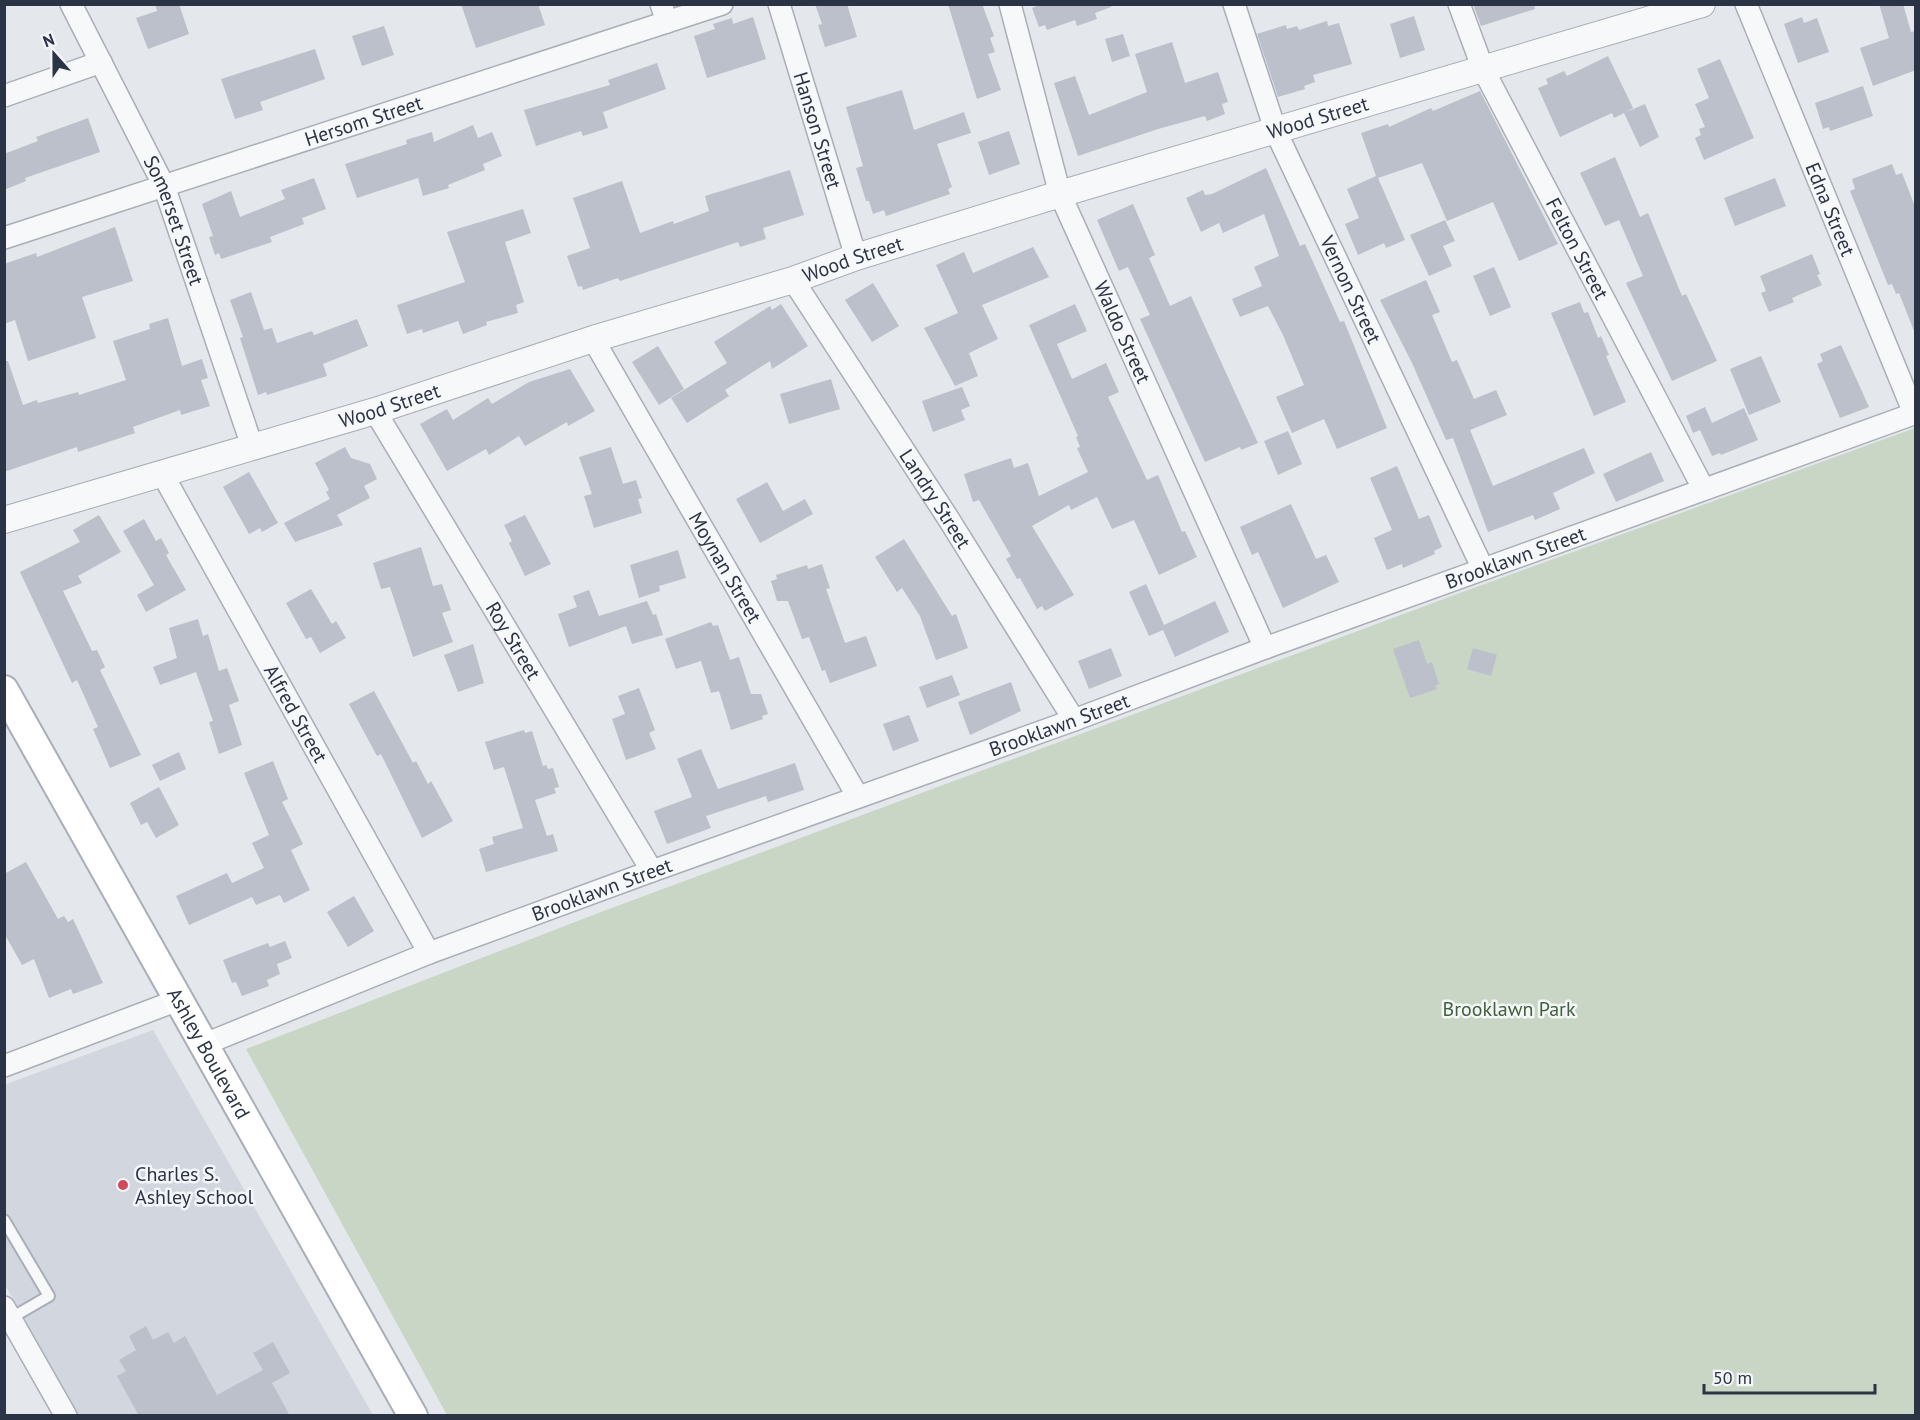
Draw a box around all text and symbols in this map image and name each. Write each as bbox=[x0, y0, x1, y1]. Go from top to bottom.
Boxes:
north arrow bbox=[24, 24, 84, 84]
text: N bbox=[40, 29, 57, 51]
street label: Hanson Street bbox=[787, 69, 848, 192]
street label: Hersom Street bbox=[301, 89, 426, 152]
street label: Wood Street bbox=[1264, 90, 1372, 145]
street label: Somerset Street bbox=[138, 151, 210, 289]
street label: Edna Street bbox=[1800, 159, 1861, 260]
street label: Felton Street bbox=[1540, 193, 1615, 304]
street label: Wood Street bbox=[799, 230, 906, 288]
street label: Vernon Street bbox=[1314, 230, 1387, 348]
street label: Waldo Street bbox=[1088, 277, 1157, 388]
street label: Wood Street bbox=[336, 377, 443, 434]
street label: Landry Street bbox=[894, 444, 977, 554]
street label: Moynan Street bbox=[683, 507, 768, 628]
street label: Brooklawn Street bbox=[1442, 520, 1589, 595]
street label: Roy Street bbox=[480, 597, 547, 685]
street label: Alfred Street bbox=[258, 660, 334, 767]
street label: Brooklawn Street bbox=[986, 687, 1133, 762]
street label: Brooklawn Street bbox=[528, 852, 676, 927]
street label: Ashley Boulevard bbox=[161, 983, 256, 1124]
park label: Brooklawn Park bbox=[1442, 996, 1576, 1022]
place label: Charles S. Ashley School bbox=[135, 1161, 254, 1210]
marker: Charles S. Ashley School bbox=[116, 1178, 130, 1192]
scale bar bbox=[1704, 1357, 1875, 1395]
text: 50 m bbox=[1713, 1366, 1752, 1389]

